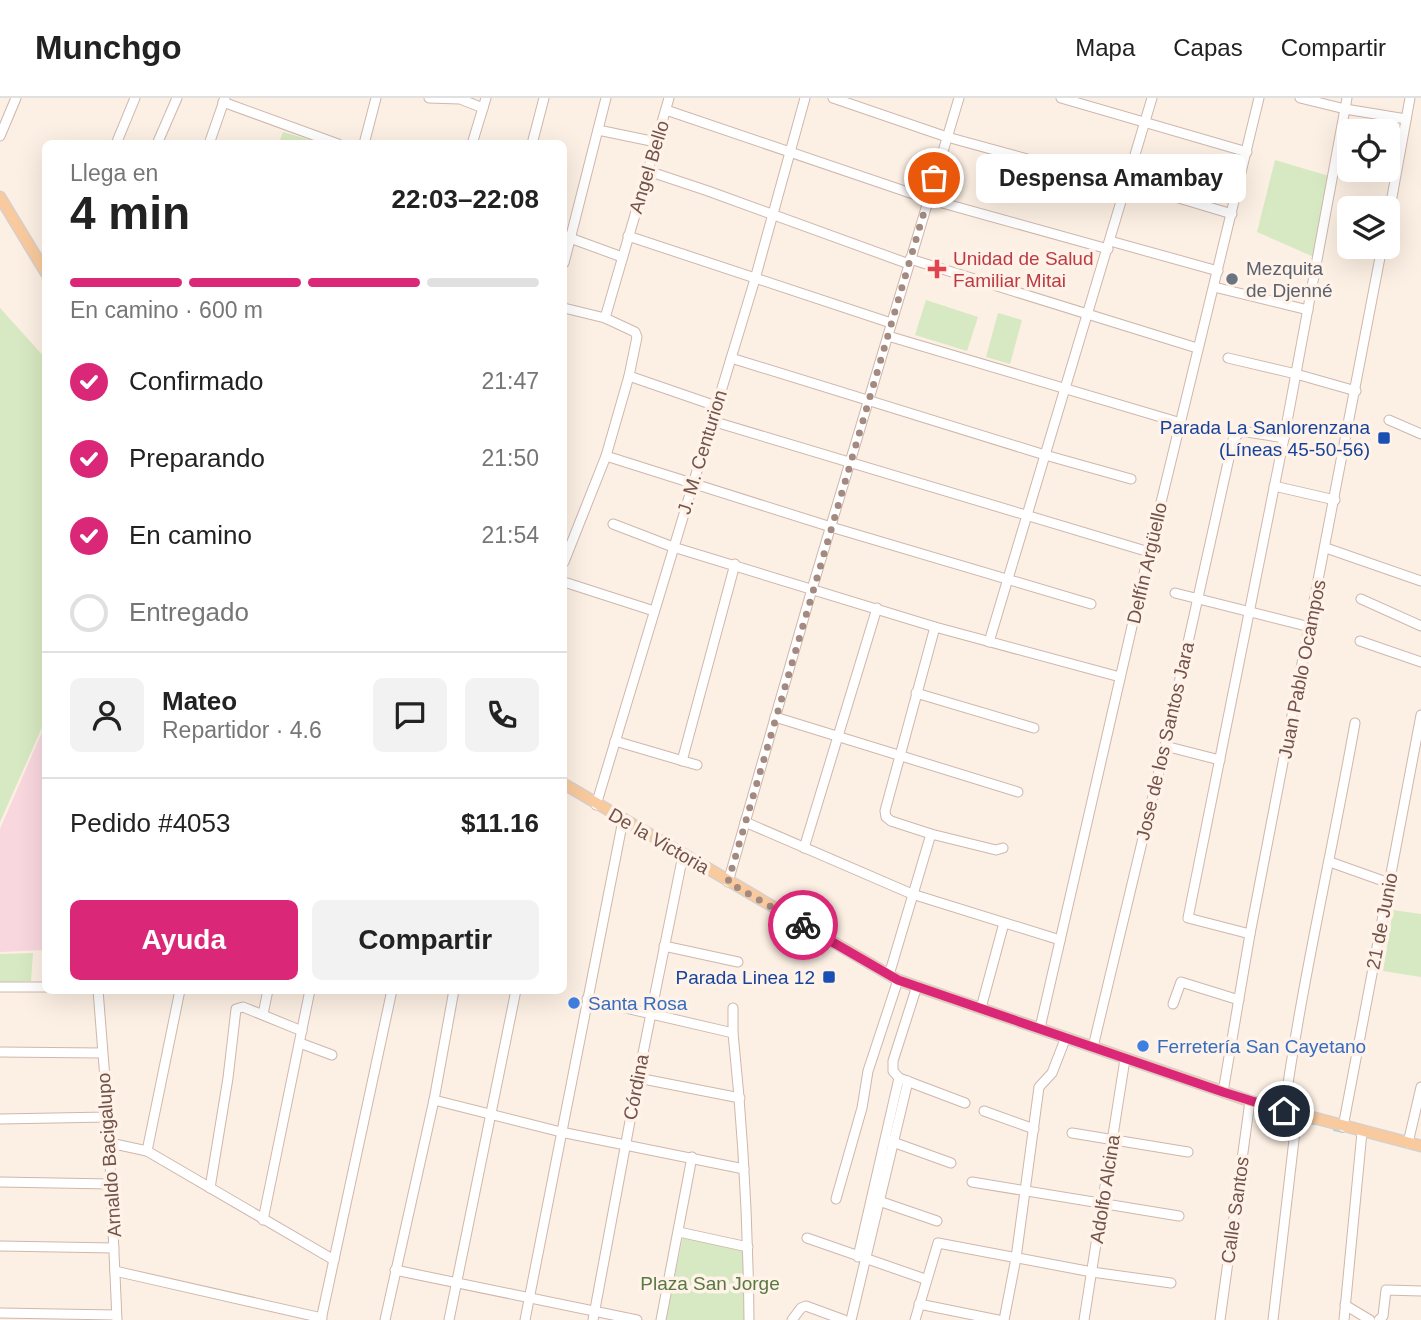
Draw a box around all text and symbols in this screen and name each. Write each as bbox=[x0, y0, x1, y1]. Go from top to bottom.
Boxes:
text: Munchgo bbox=[35, 29, 182, 66]
text: Mapa bbox=[1075, 34, 1135, 61]
text: Capas bbox=[1173, 34, 1243, 61]
text: Compartir bbox=[1281, 34, 1386, 61]
street label: Angel Bello bbox=[625, 118, 673, 216]
map controls bbox=[1337, 119, 1400, 259]
button: locate bbox=[1337, 119, 1400, 182]
pin bbox=[904, 148, 964, 208]
callout: Despensa Amambay bbox=[976, 154, 1246, 202]
icon: bag bbox=[915, 159, 953, 197]
text: Llega en bbox=[70, 160, 158, 186]
text: Despensa Amambay bbox=[999, 165, 1223, 191]
text: 22:03–22:08 bbox=[392, 184, 539, 214]
text: 4 min bbox=[70, 187, 190, 239]
button: layers bbox=[1337, 196, 1400, 259]
place label: Unidad de Salud Familiar Mitai bbox=[953, 248, 1094, 291]
place label: Mezquita de Djenné bbox=[1246, 258, 1333, 301]
marker: Unidad de Salud Familiar Mitai bbox=[927, 259, 947, 279]
marker: Mezquita de Djenné bbox=[1224, 271, 1240, 287]
text: En camino · 600 m bbox=[70, 297, 263, 323]
icon: check bbox=[70, 363, 108, 401]
text: Confirmado bbox=[129, 366, 263, 396]
text: 21:47 bbox=[481, 368, 539, 394]
street label: J. M. Centurion bbox=[673, 387, 731, 517]
place label: Parada La Sanlorenzana (Líneas 45-50-56) bbox=[1160, 417, 1370, 460]
marker: Parada La Sanlorenzana (Líneas 45-50-56) bbox=[1376, 430, 1392, 446]
icon: check bbox=[70, 440, 108, 478]
text: Preparando bbox=[129, 443, 265, 473]
text: 21:50 bbox=[481, 445, 539, 471]
street label: Delfín Argüello bbox=[1123, 500, 1171, 626]
icon: check bbox=[70, 517, 108, 555]
text: En camino bbox=[129, 520, 252, 550]
text: 21:54 bbox=[481, 522, 539, 548]
street label: Juan Pablo Ocampos bbox=[1274, 578, 1330, 760]
text: Entregado bbox=[129, 597, 249, 627]
street label: Jose de los Santos Jara bbox=[1132, 639, 1198, 842]
button: person bbox=[70, 678, 144, 752]
button: chat bbox=[373, 678, 447, 752]
button: phone bbox=[465, 678, 539, 752]
text: Mateo bbox=[162, 686, 237, 716]
text: Repartidor · 4.6 bbox=[162, 717, 322, 743]
street label: De la Victoria bbox=[605, 804, 713, 878]
text: Pedido #4053 bbox=[70, 808, 230, 838]
text: $11.16 bbox=[461, 808, 539, 838]
street label: 21 de Junio bbox=[1362, 871, 1402, 971]
courier bbox=[768, 890, 838, 960]
button: Ayuda bbox=[70, 900, 298, 980]
button: Compartir bbox=[312, 900, 539, 980]
icon: bike bbox=[784, 906, 822, 944]
place label: Parada Linea 12 bbox=[676, 967, 815, 988]
marker: Parada Linea 12 bbox=[821, 969, 837, 985]
place label: Santa Rosa bbox=[588, 993, 688, 1014]
marker: Santa Rosa bbox=[566, 995, 582, 1011]
place label: Ferretería San Cayetano bbox=[1157, 1036, 1366, 1057]
marker: Ferretería San Cayetano bbox=[1135, 1038, 1151, 1054]
street label: Córdina bbox=[619, 1052, 653, 1122]
street label: Arnaldo Bacigalupo bbox=[93, 1072, 125, 1238]
pin bbox=[1254, 1081, 1314, 1141]
icon: home bbox=[1265, 1092, 1303, 1130]
street label: Adolfo Alcina bbox=[1086, 1133, 1124, 1245]
street label: Calle Santos bbox=[1217, 1155, 1253, 1265]
park label: Plaza San Jorge bbox=[640, 1273, 780, 1294]

